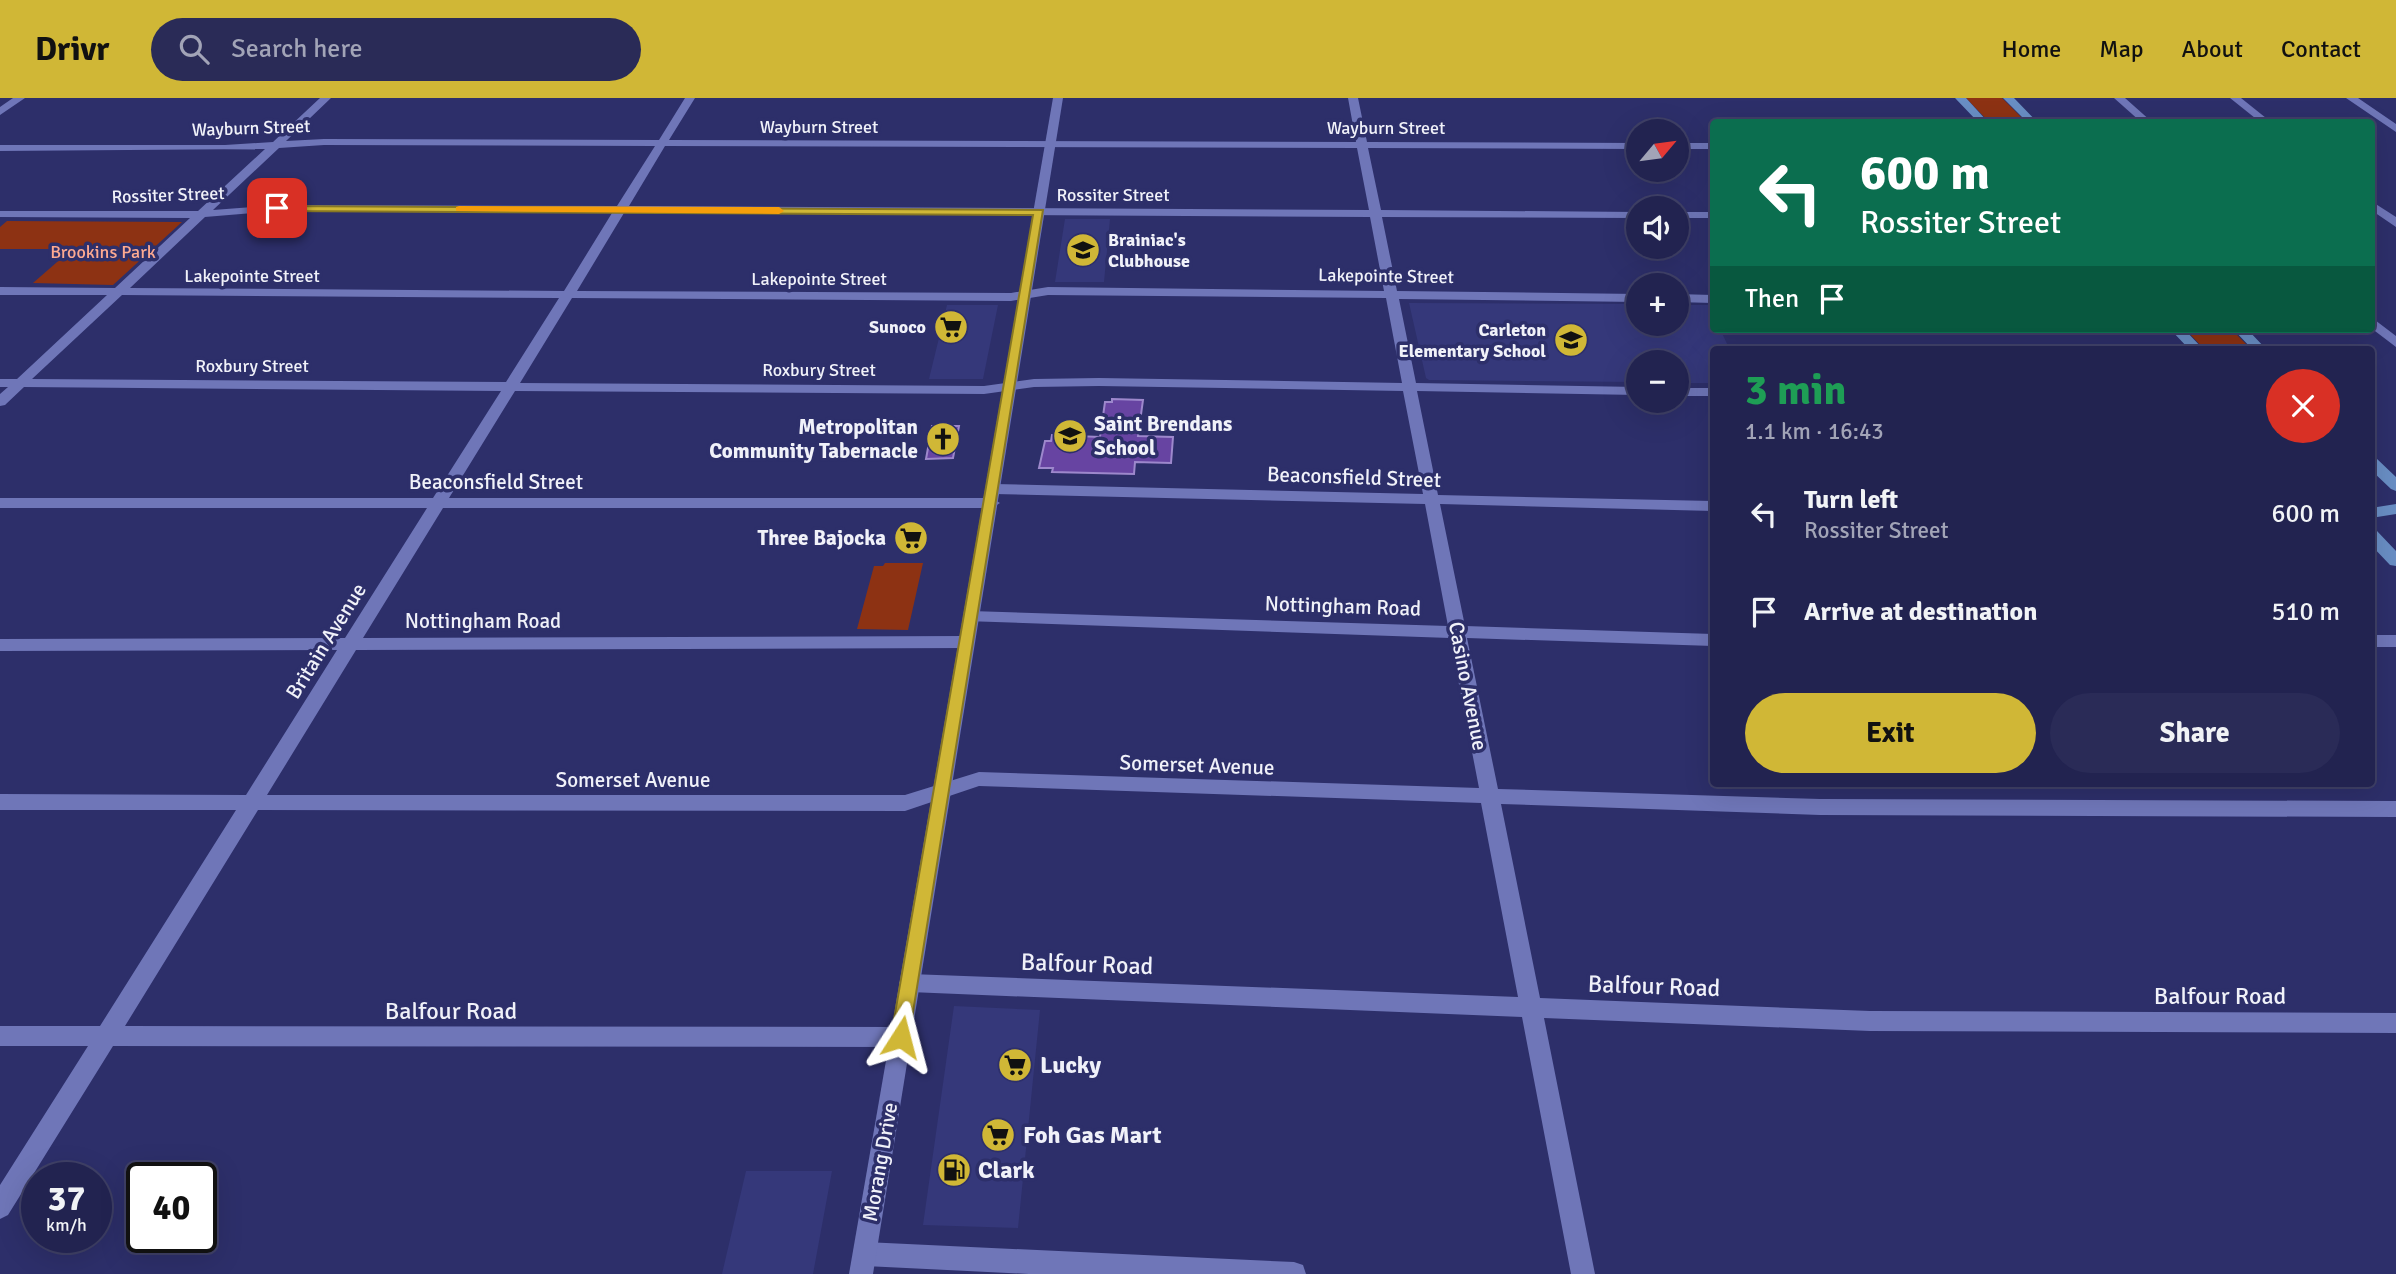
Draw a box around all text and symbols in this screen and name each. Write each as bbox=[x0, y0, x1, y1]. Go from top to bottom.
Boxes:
search box bbox=[151, 18, 641, 81]
text: Drivr bbox=[35, 29, 109, 70]
icon: search bbox=[175, 30, 213, 68]
text: Search here bbox=[231, 33, 362, 65]
text: Home bbox=[2001, 34, 2061, 64]
text: Map bbox=[2099, 34, 2144, 64]
text: About bbox=[2182, 34, 2243, 64]
text: Contact bbox=[2281, 34, 2361, 64]
street label: Wayburn Street bbox=[191, 115, 311, 141]
street label: Wayburn Street bbox=[760, 116, 878, 138]
street label: Wayburn Street bbox=[1327, 117, 1445, 139]
north arrow bbox=[1626, 119, 1689, 182]
map controls bbox=[1626, 119, 1689, 413]
text: 600 m bbox=[1860, 143, 1990, 203]
icon: left bbox=[1745, 147, 1836, 238]
pin bbox=[247, 178, 307, 238]
street label: Rossiter Street bbox=[111, 182, 225, 208]
street label: Rossiter Street bbox=[1056, 184, 1170, 206]
icon: arrive bbox=[258, 189, 296, 227]
button: sound bbox=[1626, 196, 1689, 259]
text: Rossiter Street bbox=[1860, 203, 2061, 242]
place label: Brainiac's Clubhouse bbox=[1108, 229, 1190, 272]
school or university icon: Brainiac's Clubhouse bbox=[1064, 231, 1102, 269]
park label: Brookins Park bbox=[50, 241, 156, 263]
street label: Lakepointe Street bbox=[1318, 264, 1454, 288]
street label: Lakepointe Street bbox=[184, 265, 320, 287]
street label: Lakepointe Street bbox=[751, 268, 887, 290]
button: + bbox=[1626, 273, 1689, 336]
icon: arrive bbox=[1813, 280, 1851, 318]
text: Then bbox=[1745, 283, 1799, 315]
supermarket icon: Sunoco bbox=[932, 308, 970, 346]
place label: Sunoco bbox=[869, 316, 926, 338]
place label: Carleton Elementary School bbox=[1399, 319, 1546, 362]
school or university icon: Carleton Elementary School bbox=[1552, 321, 1590, 359]
button: − bbox=[1626, 350, 1689, 413]
street label: Roxbury Street bbox=[195, 355, 309, 377]
street label: Roxbury Street bbox=[762, 359, 876, 381]
text: 3 min bbox=[1745, 365, 1846, 416]
button: close bbox=[2266, 369, 2340, 443]
place label: Saint Brendans School bbox=[1094, 411, 1232, 461]
place label: Metropolitan Community Tabernacle bbox=[709, 414, 918, 464]
school or university icon: Saint Brendans School bbox=[1051, 417, 1089, 455]
text: 1.1 km · 16:43 bbox=[1745, 417, 1884, 446]
church icon: Metropolitan Community Tabernacle bbox=[924, 420, 962, 458]
street label: Beaconsfield Street bbox=[1266, 461, 1442, 493]
street label: Beaconsfield Street bbox=[409, 469, 583, 495]
text: Turn left bbox=[1804, 484, 1898, 516]
icon: left bbox=[1745, 495, 1783, 533]
text: 600 m bbox=[2271, 498, 2340, 530]
text: Rossiter Street bbox=[1804, 516, 1949, 545]
supermarket icon: Three Bajocka bbox=[892, 519, 930, 557]
place label: Three Bajocka bbox=[758, 525, 886, 551]
street label: Britain Avenue bbox=[280, 578, 372, 704]
street label: Nottingham Road bbox=[1264, 590, 1422, 622]
icon: arrive bbox=[1745, 593, 1783, 631]
text: Arrive at destination bbox=[1804, 596, 2037, 628]
text: 510 m bbox=[2271, 596, 2340, 628]
street label: Nottingham Road bbox=[405, 608, 561, 634]
street label: Casino Avenue bbox=[1443, 619, 1493, 753]
button: Exit bbox=[1745, 693, 2036, 773]
button: Share bbox=[2050, 693, 2340, 773]
street label: Somerset Avenue bbox=[1119, 749, 1275, 781]
street label: Somerset Avenue bbox=[556, 767, 710, 793]
street label: Balfour Road bbox=[1020, 947, 1154, 981]
street label: Balfour Road bbox=[1587, 969, 1721, 1003]
street label: Balfour Road bbox=[2154, 981, 2286, 1011]
street label: Balfour Road bbox=[385, 996, 517, 1026]
position arrow bbox=[864, 1000, 938, 1074]
supermarket icon: Lucky bbox=[996, 1046, 1034, 1084]
place label: Lucky bbox=[1040, 1050, 1101, 1080]
street label: Morang Drive bbox=[857, 1101, 903, 1223]
supermarket icon: Foh Gas Mart bbox=[979, 1116, 1017, 1154]
place label: Foh Gas Mart bbox=[1023, 1120, 1162, 1150]
fuel station icon: Clark bbox=[935, 1151, 973, 1189]
place label: Clark bbox=[978, 1155, 1035, 1185]
speed limit sign: 40 bbox=[126, 1162, 217, 1253]
text: 37 bbox=[48, 1177, 85, 1220]
text: km/h bbox=[46, 1214, 87, 1236]

